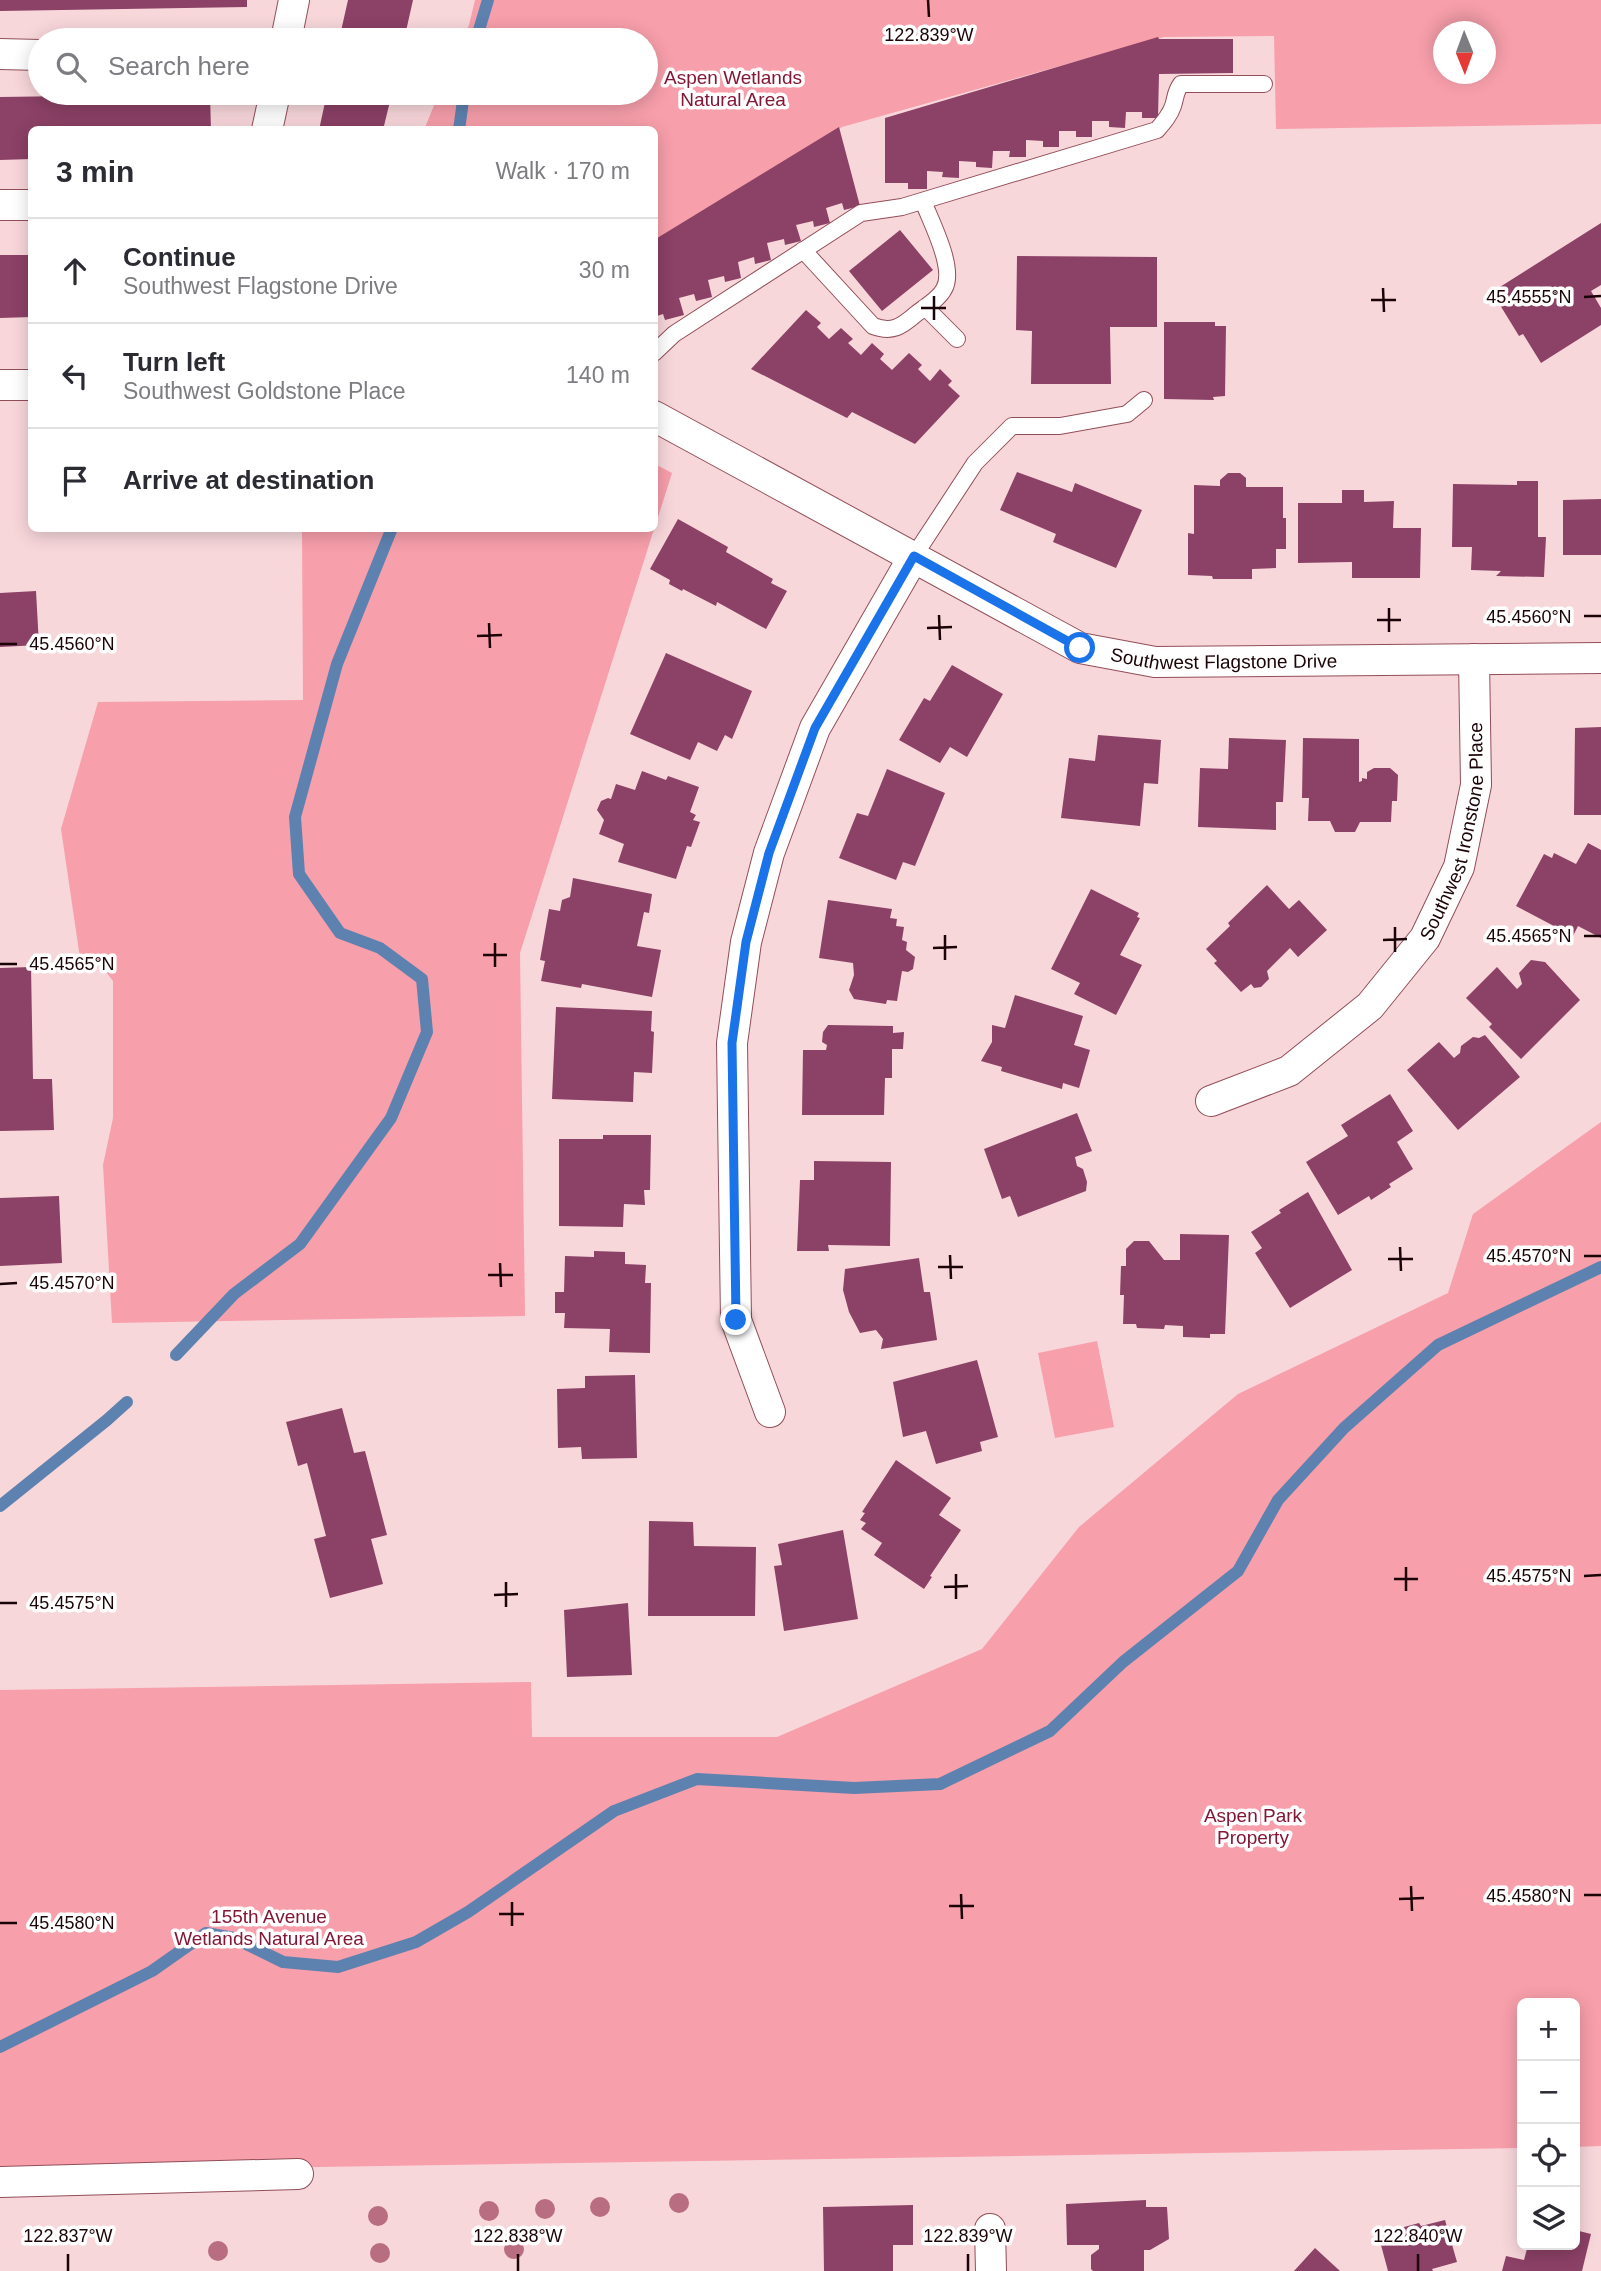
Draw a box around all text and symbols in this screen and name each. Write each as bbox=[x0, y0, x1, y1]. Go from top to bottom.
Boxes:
north arrow bbox=[1433, 21, 1496, 84]
text: 122.839°W bbox=[884, 25, 974, 45]
search box bbox=[28, 28, 658, 105]
icon: search bbox=[52, 48, 90, 86]
text: Search here bbox=[108, 51, 250, 81]
park label: Aspen Wetlands Natural Area bbox=[664, 67, 802, 110]
text: 3 min bbox=[56, 155, 134, 188]
text: Walk · 170 m bbox=[495, 158, 630, 184]
text: Continue bbox=[123, 242, 236, 272]
icon: ahead bbox=[56, 252, 94, 290]
text: 30 m bbox=[579, 257, 630, 283]
text: Southwest Flagstone Drive bbox=[123, 273, 398, 299]
text: 45.4555°N bbox=[1486, 287, 1572, 307]
text: Turn left bbox=[123, 347, 225, 377]
icon: left bbox=[56, 357, 94, 395]
text: 140 m bbox=[566, 362, 630, 388]
text: Southwest Goldstone Place bbox=[123, 378, 406, 404]
icon: arrive bbox=[56, 462, 94, 500]
text: Arrive at destination bbox=[123, 465, 374, 495]
text: 45.4560°N bbox=[1486, 607, 1572, 627]
route start bbox=[1064, 632, 1095, 663]
text: 45.4560°N bbox=[29, 634, 115, 654]
street label: Southwest Flagstone Drive bbox=[1109, 644, 1337, 674]
street label: Southwest Ironstone Place bbox=[1416, 722, 1487, 944]
text: 45.4565°N bbox=[1486, 926, 1572, 946]
text: 45.4565°N bbox=[29, 954, 115, 974]
text: 45.4570°N bbox=[1486, 1246, 1572, 1266]
text: 45.4570°N bbox=[29, 1273, 115, 1293]
route end bbox=[720, 1304, 751, 1335]
text: 45.4575°N bbox=[1486, 1566, 1572, 1586]
text: 45.4575°N bbox=[29, 1593, 115, 1613]
park label: Aspen Park Property bbox=[1204, 1805, 1303, 1848]
text: 45.4580°N bbox=[1486, 1886, 1572, 1906]
park label: 155th Avenue Wetlands Natural Area bbox=[174, 1906, 364, 1949]
text: 45.4580°N bbox=[29, 1913, 115, 1933]
map controls bbox=[1517, 1998, 1580, 2250]
button: + bbox=[1517, 1998, 1580, 2061]
button: − bbox=[1517, 2061, 1580, 2124]
button: locate bbox=[1517, 2124, 1580, 2187]
button: layers bbox=[1517, 2187, 1580, 2250]
text: 122.837°W bbox=[23, 2226, 113, 2246]
text: 122.838°W bbox=[473, 2226, 563, 2246]
text: 122.839°W bbox=[923, 2226, 1013, 2246]
text: 122.840°W bbox=[1373, 2226, 1463, 2246]

